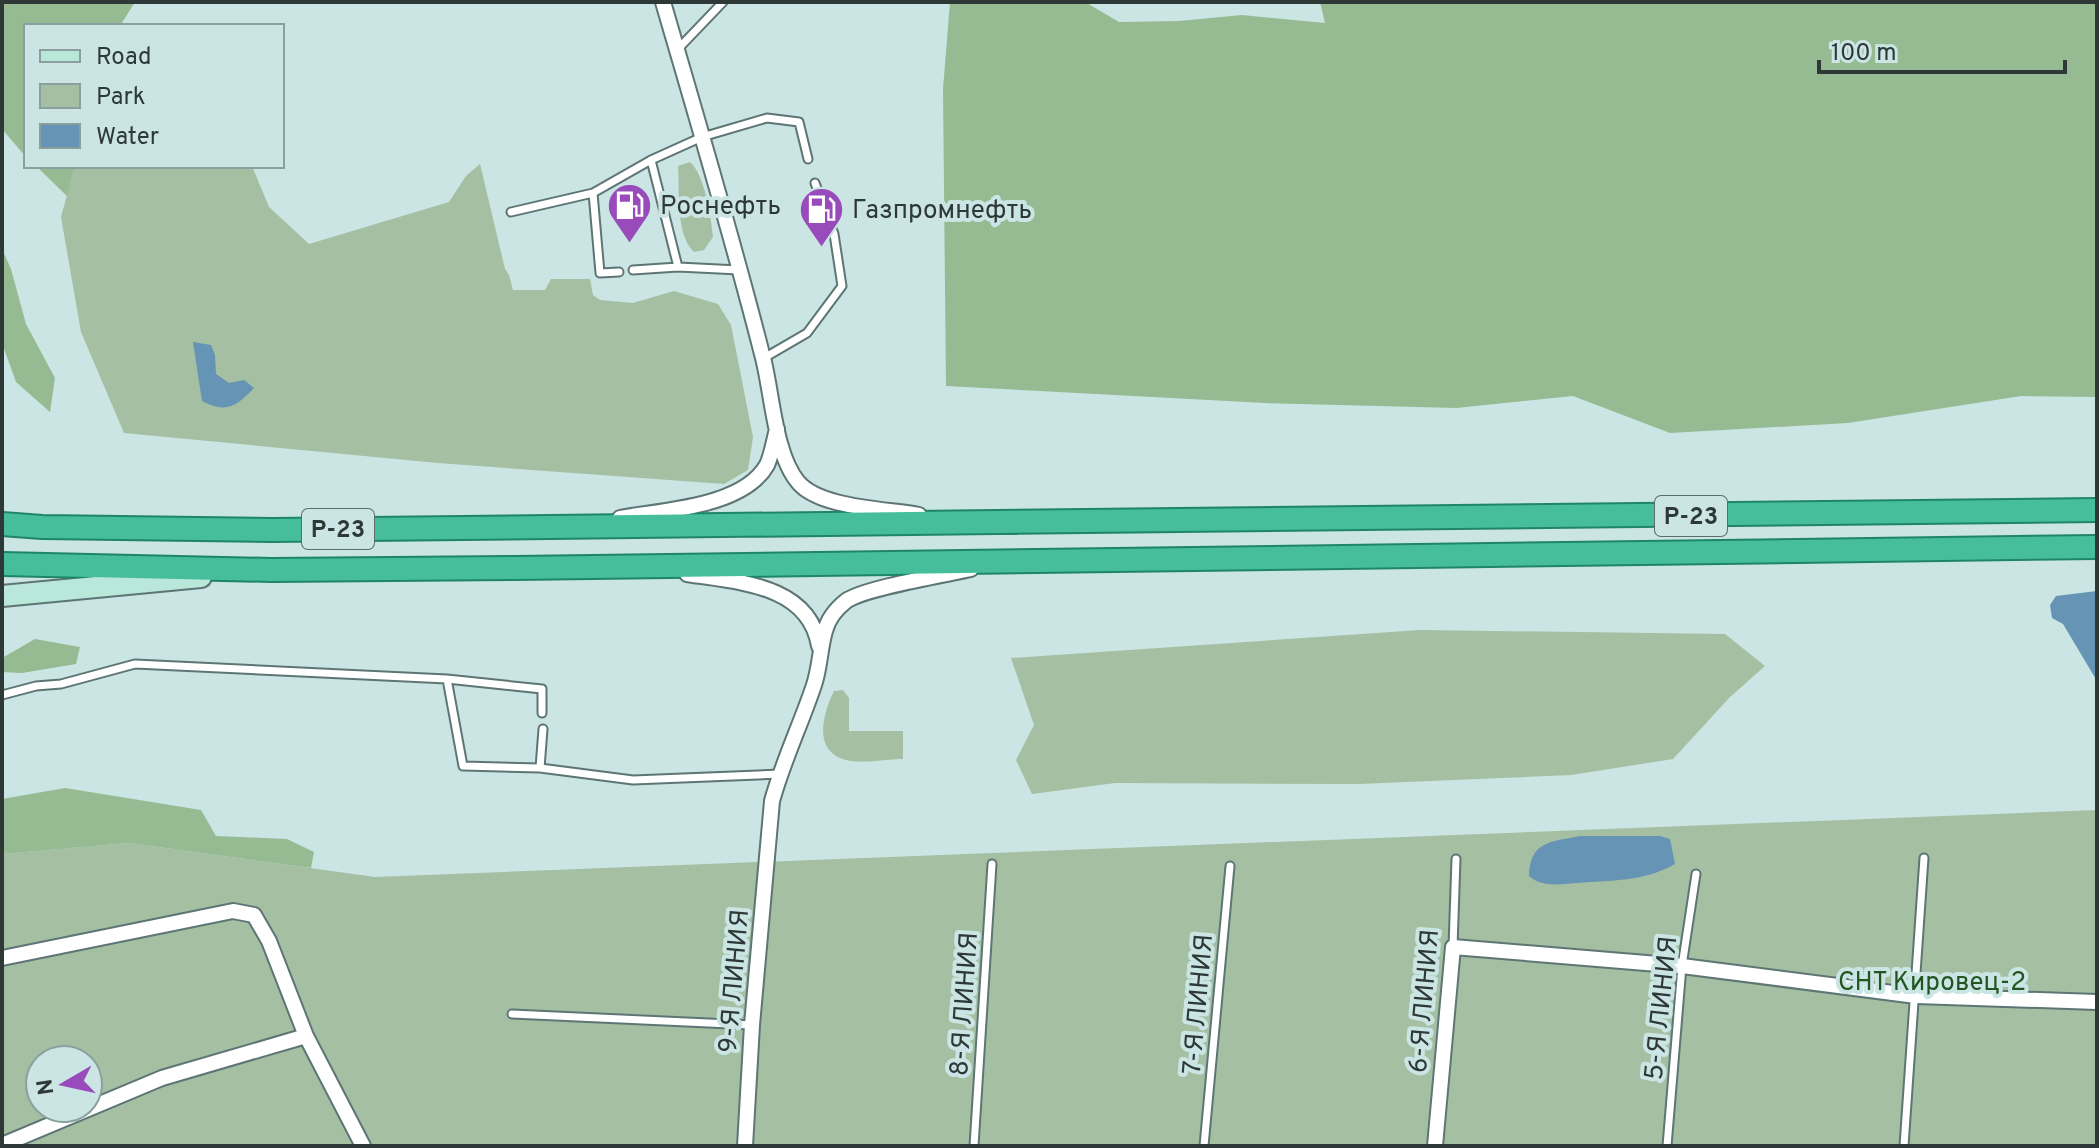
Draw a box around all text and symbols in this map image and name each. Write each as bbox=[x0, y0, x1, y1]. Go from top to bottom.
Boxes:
legend bbox=[24, 24, 284, 168]
scale bar bbox=[1819, 24, 2065, 74]
text: 100 m bbox=[1831, 39, 1897, 69]
text: Road bbox=[96, 43, 152, 73]
text: Park bbox=[96, 83, 146, 113]
text: Water bbox=[96, 123, 159, 153]
fuel station icon: Роснефть bbox=[605, 181, 653, 244]
fuel station icon: Газпромнефть bbox=[797, 185, 845, 248]
place label: Роснефть bbox=[660, 191, 781, 224]
place label: Газпромнефть bbox=[852, 195, 1032, 228]
road number: Р-23 bbox=[1655, 496, 1727, 536]
road number: Р-23 bbox=[302, 509, 374, 549]
street label: 9-Я ЛИНИЯ bbox=[713, 908, 758, 1054]
street label: 6-Я ЛИНИЯ bbox=[1403, 928, 1448, 1074]
street label: 8-Я ЛИНИЯ bbox=[944, 931, 987, 1077]
street label: 7-Я ЛИНИЯ bbox=[1177, 933, 1222, 1076]
street label: 5-Я ЛИНИЯ bbox=[1639, 935, 1686, 1082]
park label: СНТ Кировец-2 bbox=[1838, 967, 2026, 1000]
north arrow bbox=[24, 1044, 104, 1124]
text: N bbox=[32, 1077, 61, 1097]

